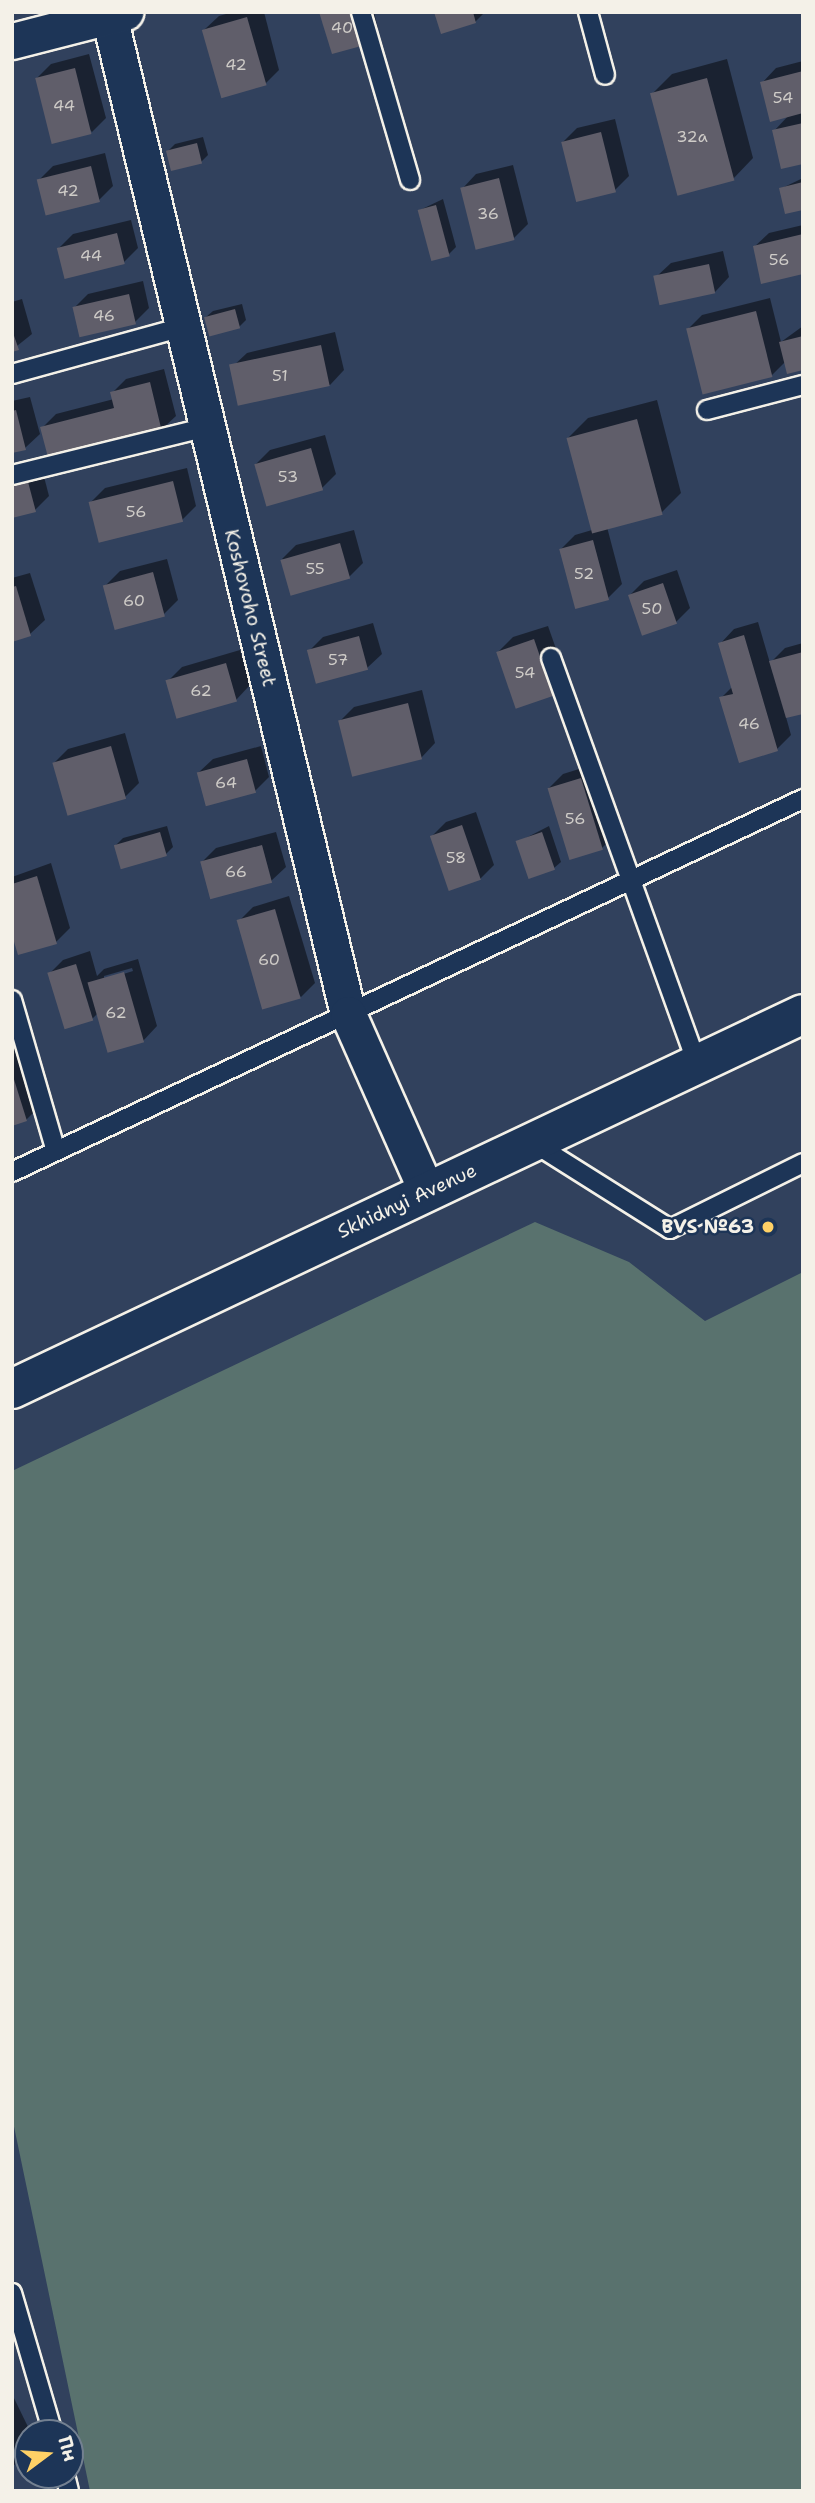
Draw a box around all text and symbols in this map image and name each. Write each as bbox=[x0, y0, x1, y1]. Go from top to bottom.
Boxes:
house number: 40 bbox=[331, 18, 353, 38]
house number: 42 bbox=[225, 55, 247, 75]
house number: 54 bbox=[773, 88, 793, 108]
house number: 44 bbox=[53, 96, 75, 116]
house number: 32а bbox=[676, 127, 708, 147]
house number: 42 bbox=[57, 181, 79, 201]
house number: 36 bbox=[477, 204, 499, 224]
house number: 44 bbox=[80, 246, 102, 266]
house number: 56 bbox=[769, 250, 789, 270]
house number: 46 bbox=[93, 306, 115, 326]
house number: 51 bbox=[272, 366, 288, 386]
house number: 53 bbox=[278, 467, 298, 487]
house number: 56 bbox=[126, 502, 146, 522]
street label: Koshovoho Street bbox=[219, 527, 281, 689]
house number: 55 bbox=[305, 559, 325, 579]
house number: 52 bbox=[574, 564, 594, 584]
house number: 60 bbox=[123, 591, 145, 611]
house number: 50 bbox=[642, 599, 662, 619]
house number: 57 bbox=[328, 650, 348, 670]
house number: 54 bbox=[515, 663, 535, 683]
house number: 62 bbox=[190, 681, 212, 701]
house number: 46 bbox=[738, 714, 760, 734]
house number: 64 bbox=[215, 773, 237, 793]
house number: 56 bbox=[565, 809, 585, 829]
house number: 58 bbox=[446, 848, 466, 868]
house number: 66 bbox=[225, 862, 247, 882]
house number: 60 bbox=[258, 950, 280, 970]
house number: 62 bbox=[105, 1003, 127, 1023]
street label: Skhidnyi Avenue bbox=[334, 1159, 480, 1243]
place label: BVS №63 bbox=[661, 1216, 754, 1238]
marker: BVS №63 bbox=[760, 1219, 776, 1235]
north arrow bbox=[14, 2419, 84, 2489]
text: Пн bbox=[52, 2433, 83, 2464]

